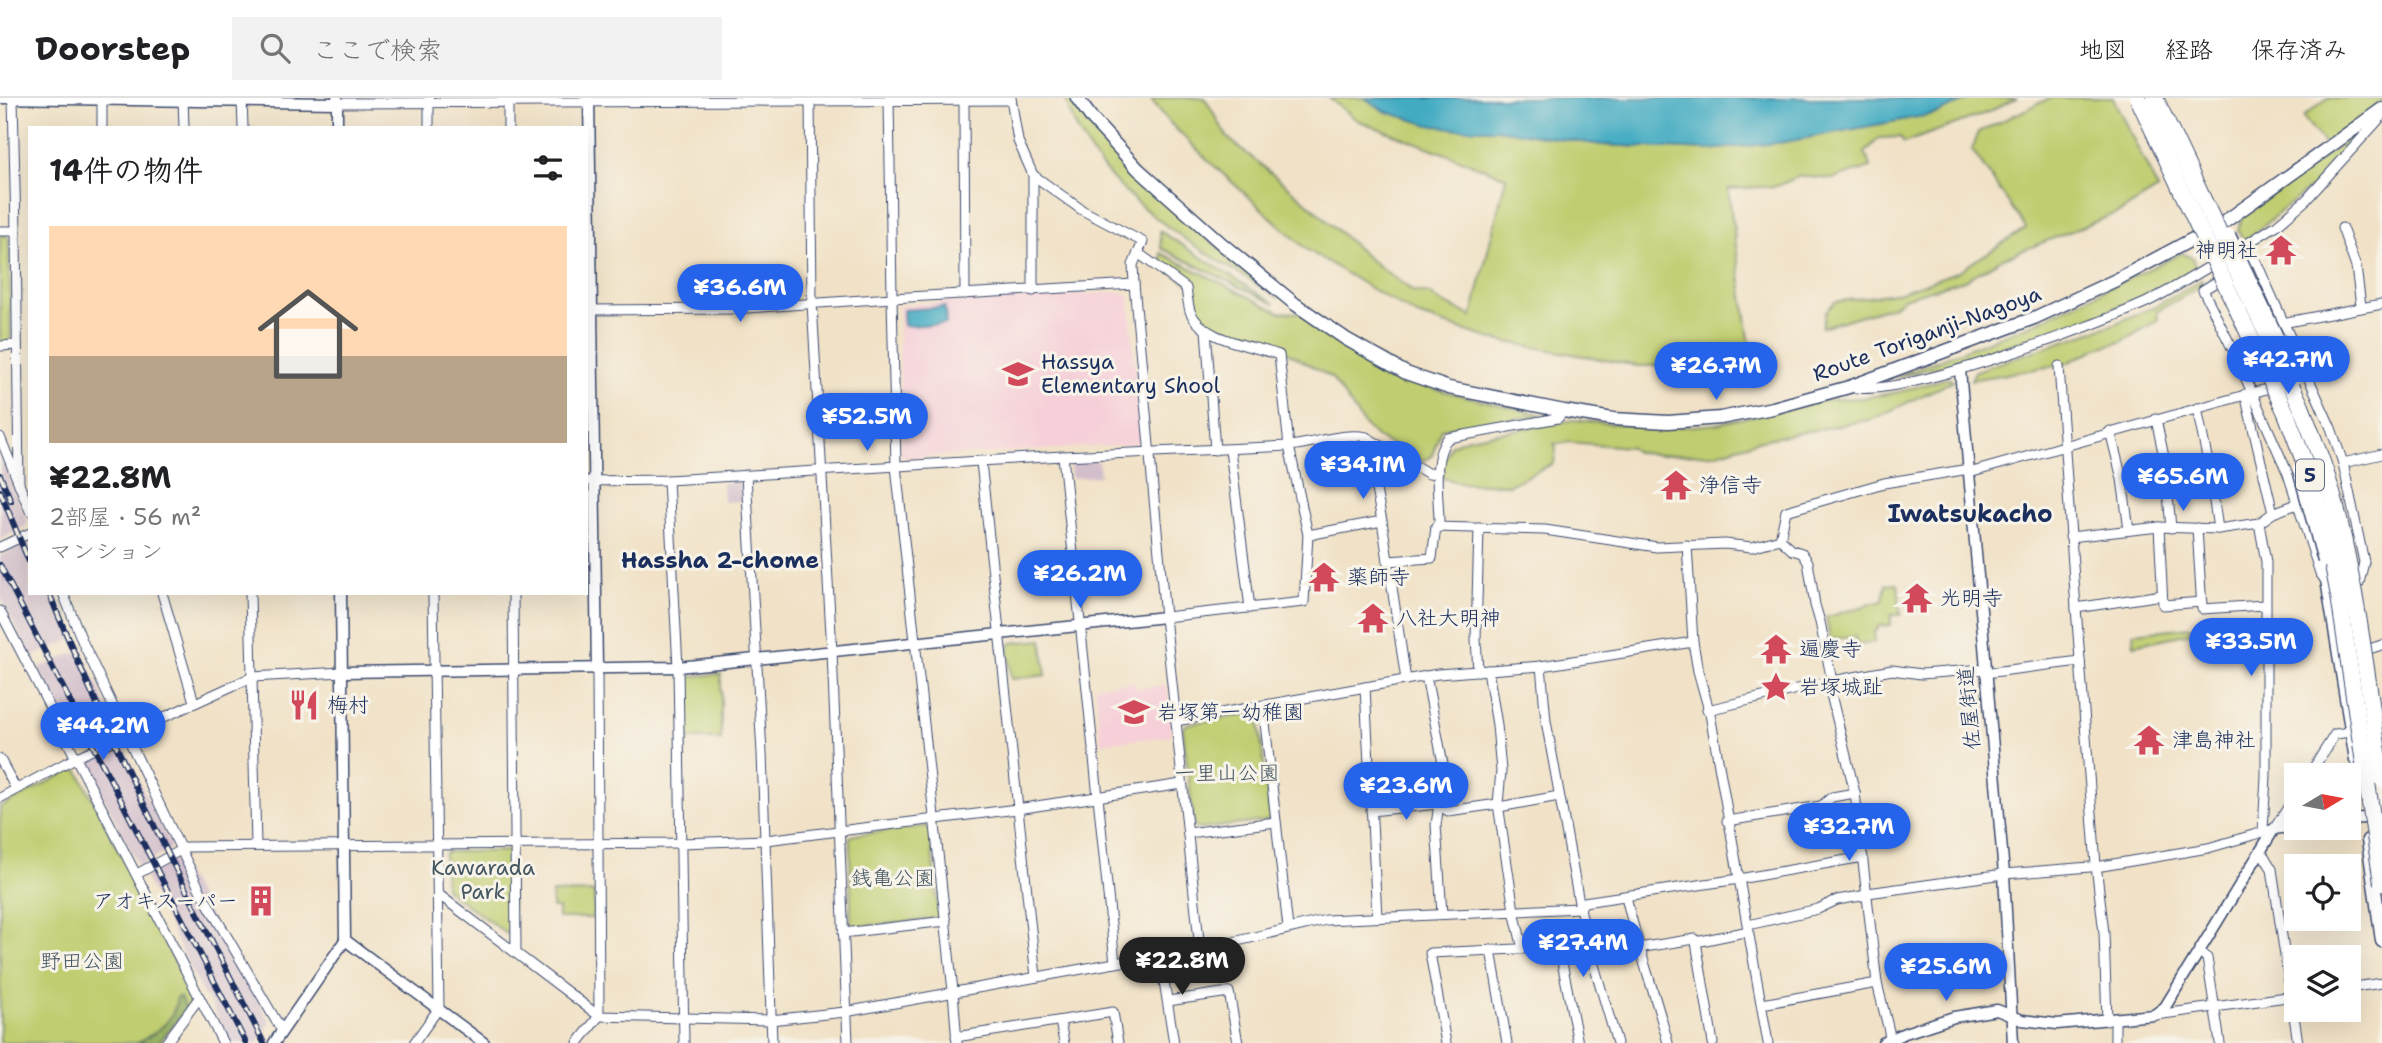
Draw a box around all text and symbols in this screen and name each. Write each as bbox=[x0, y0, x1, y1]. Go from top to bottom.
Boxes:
search box bbox=[232, 17, 722, 80]
text: Doorstep bbox=[35, 26, 190, 71]
icon: search bbox=[256, 29, 294, 67]
text: ここで検索 bbox=[312, 32, 442, 67]
text: 地図 bbox=[2079, 34, 2127, 66]
text: 経路 bbox=[2165, 34, 2213, 66]
text: 保存済み bbox=[2251, 34, 2347, 66]
icon: filters bbox=[529, 149, 567, 187]
text: 14件の物件 bbox=[49, 150, 203, 191]
temple icon: 神明社 bbox=[2264, 233, 2298, 267]
place label: 神明社 bbox=[2195, 236, 2258, 264]
pin: ¥36.6M bbox=[683, 264, 797, 324]
icon: home bbox=[245, 271, 371, 397]
text: ¥36.6M bbox=[693, 272, 787, 302]
street label: Route Toriganji-Nagoya bbox=[1809, 280, 2045, 388]
pin: ¥42.7M bbox=[2231, 336, 2345, 396]
pin: ¥26.7M bbox=[1659, 342, 1773, 402]
text: ¥42.7M bbox=[2243, 344, 2333, 374]
place label: Hassya Elementary Shool bbox=[1041, 348, 1221, 400]
text: ¥26.7M bbox=[1670, 350, 1762, 380]
school or university icon: Hassya Elementary Shool bbox=[1001, 357, 1035, 391]
pin: ¥52.5M bbox=[810, 394, 924, 453]
text: ¥52.5M bbox=[822, 401, 912, 431]
pin: ¥34.1M bbox=[1306, 442, 1420, 501]
text: ¥34.1M bbox=[1320, 449, 1406, 479]
pin: ¥65.6M bbox=[2126, 454, 2240, 513]
text: ¥22.8M bbox=[49, 457, 171, 498]
road number: 5 bbox=[2296, 460, 2324, 490]
text: ¥65.6M bbox=[2137, 461, 2229, 491]
temple icon: 浄信寺 bbox=[1659, 468, 1693, 502]
place label: 浄信寺 bbox=[1699, 471, 1762, 499]
district label: Iwatsukacho bbox=[1887, 498, 2053, 530]
text: 2部屋 · 56 m² bbox=[49, 502, 201, 532]
text: マンション bbox=[49, 536, 163, 566]
district label: Hassha 2-chome bbox=[621, 545, 819, 575]
pin: ¥26.2M bbox=[1023, 550, 1137, 610]
text: ¥26.2M bbox=[1033, 558, 1127, 588]
temple icon: 薬師寺 bbox=[1307, 560, 1341, 594]
place label: 薬師寺 bbox=[1347, 563, 1410, 591]
temple icon: 光明寺 bbox=[1900, 581, 1934, 615]
place label: 光明寺 bbox=[1940, 584, 2003, 612]
temple icon: 八社大明神 bbox=[1356, 601, 1390, 635]
place label: 八社大明神 bbox=[1396, 604, 1501, 632]
pin: ¥33.5M bbox=[2194, 618, 2308, 678]
text: ¥33.5M bbox=[2205, 626, 2297, 656]
temple icon: 遍慶寺 bbox=[1759, 632, 1793, 666]
place label: 遍慶寺 bbox=[1799, 635, 1862, 663]
street label: 佐屋街道 bbox=[1951, 665, 1987, 751]
place icon: 岩塚城趾 bbox=[1759, 670, 1793, 704]
place label: 岩塚城趾 bbox=[1799, 673, 1883, 701]
restaurant icon: 梅村 bbox=[287, 688, 321, 722]
place label: 梅村 bbox=[327, 691, 369, 719]
school or university icon: 岩塚第一幼稚園 bbox=[1117, 695, 1151, 729]
place label: 岩塚第一幼稚園 bbox=[1157, 698, 1304, 726]
pin: ¥44.2M bbox=[46, 702, 160, 762]
text: ¥44.2M bbox=[57, 710, 149, 740]
temple icon: 津島神社 bbox=[2132, 723, 2166, 757]
place label: 津島神社 bbox=[2172, 726, 2256, 754]
park label: 一里山公園 bbox=[1175, 759, 1280, 787]
pin: ¥23.6M bbox=[1349, 762, 1463, 822]
north arrow bbox=[2284, 763, 2361, 840]
map controls bbox=[2284, 763, 2361, 1022]
text: ¥23.6M bbox=[1359, 770, 1453, 800]
pin: ¥32.7M bbox=[1792, 804, 1906, 863]
text: ¥32.7M bbox=[1804, 811, 1894, 841]
park label: Kawarada Park bbox=[431, 854, 535, 906]
button: locate bbox=[2284, 854, 2361, 931]
park label: 銭亀公園 bbox=[851, 864, 935, 892]
building icon: アオキスーパー bbox=[244, 884, 278, 918]
place label: アオキスーパー bbox=[93, 887, 238, 915]
pin: ¥27.4M bbox=[1526, 920, 1640, 979]
text: ¥27.4M bbox=[1538, 927, 1628, 957]
pin: ¥22.8M bbox=[1125, 937, 1239, 997]
pin: ¥25.6M bbox=[1889, 944, 2003, 1003]
text: ¥22.8M bbox=[1135, 945, 1229, 975]
button: layers bbox=[2284, 945, 2361, 1022]
park label: 野田公園 bbox=[40, 947, 124, 975]
text: ¥25.6M bbox=[1900, 951, 1992, 981]

